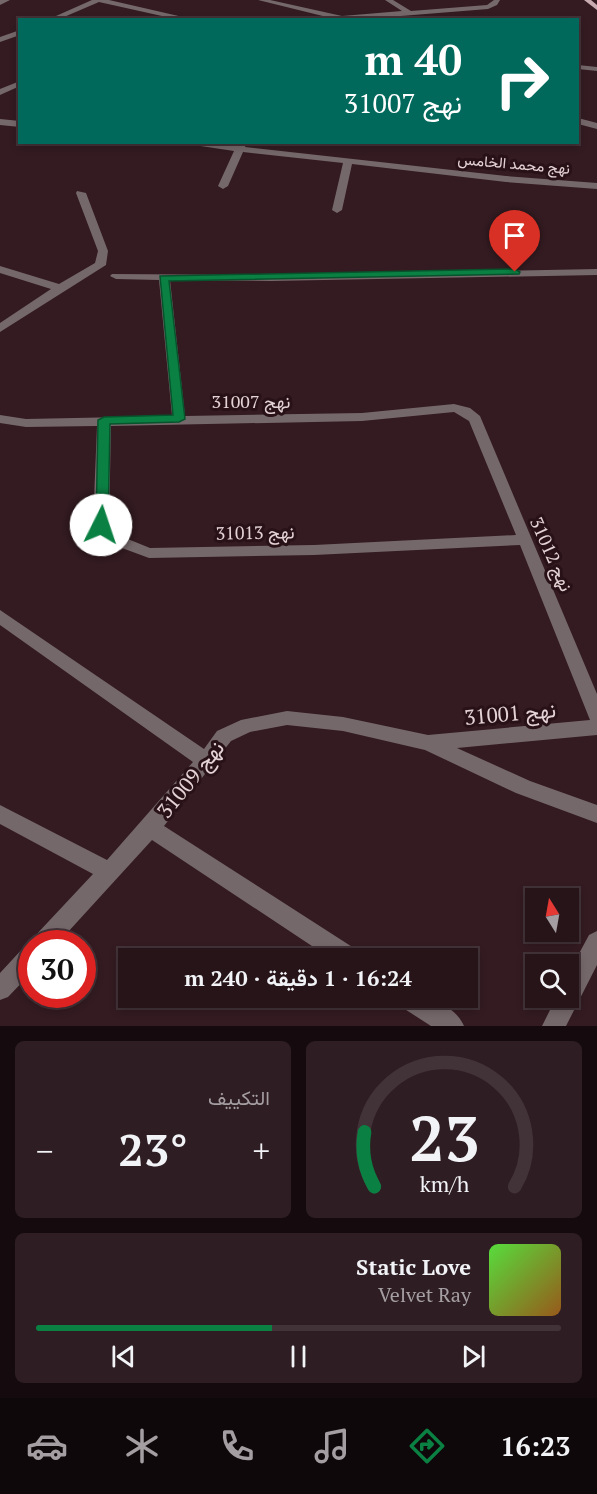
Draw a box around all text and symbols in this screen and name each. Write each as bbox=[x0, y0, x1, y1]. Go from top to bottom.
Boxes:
text: 40 m bbox=[364, 31, 462, 87]
icon: right bbox=[483, 42, 561, 120]
text: نهج 31007 bbox=[344, 85, 462, 121]
street label: نهج محمد الخامس bbox=[457, 148, 571, 180]
pin bbox=[489, 210, 540, 272]
icon: arrive bbox=[498, 219, 531, 252]
street label: نهج 31007 bbox=[212, 389, 290, 414]
position arrow bbox=[69, 493, 133, 557]
street label: نهج 31012 bbox=[524, 513, 579, 595]
street label: نهج 31013 bbox=[215, 519, 295, 546]
street label: نهج 31001 bbox=[463, 695, 557, 732]
street label: نهج 31009 bbox=[150, 734, 231, 824]
north arrow bbox=[525, 888, 579, 942]
map controls bbox=[525, 888, 579, 1008]
speed limit sign: 30 bbox=[18, 930, 96, 1008]
button: search bbox=[525, 954, 579, 1008]
text: 16:24 · 1 دقيقة · 240 m bbox=[184, 963, 412, 992]
text: التكييف bbox=[208, 1084, 270, 1111]
text: 23 bbox=[409, 1096, 479, 1179]
text: 23° bbox=[118, 1119, 188, 1179]
text: − bbox=[36, 1129, 54, 1172]
text: + bbox=[252, 1129, 270, 1172]
text: km/h bbox=[419, 1170, 469, 1198]
text: Static Love bbox=[356, 1252, 471, 1281]
text: Velvet Ray bbox=[378, 1281, 471, 1308]
icon: previous bbox=[107, 1340, 140, 1373]
icon: pause bbox=[282, 1340, 315, 1373]
icon: next bbox=[457, 1340, 490, 1373]
icon: car bbox=[26, 1425, 68, 1467]
icon: climate bbox=[121, 1425, 163, 1467]
icon: phone bbox=[216, 1425, 258, 1467]
icon: music bbox=[311, 1425, 353, 1467]
icon: directions bbox=[406, 1425, 448, 1467]
text: 16:23 bbox=[500, 1428, 571, 1464]

